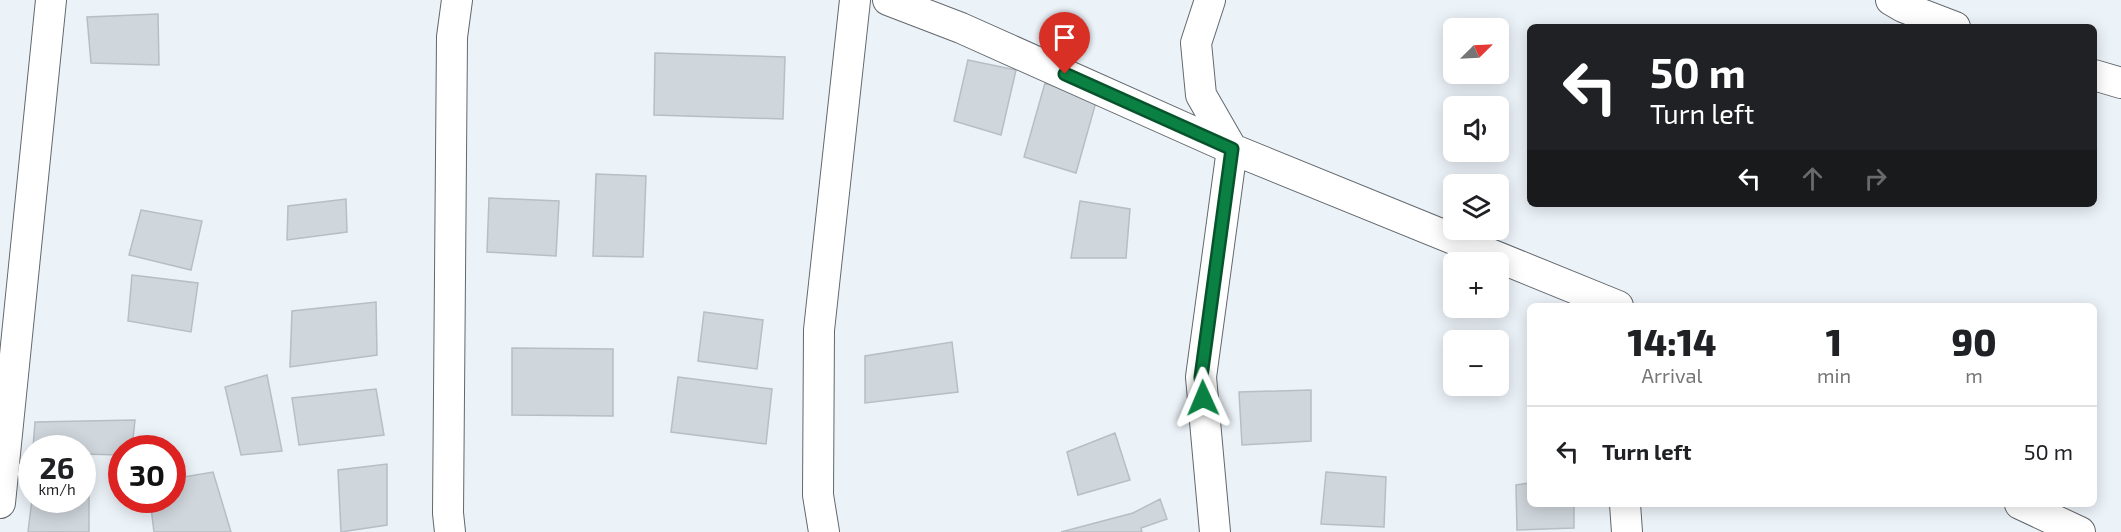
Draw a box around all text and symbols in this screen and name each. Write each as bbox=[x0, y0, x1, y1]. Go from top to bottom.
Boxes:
pin bbox=[1039, 12, 1090, 74]
north arrow bbox=[1443, 18, 1509, 84]
map controls bbox=[1443, 18, 1509, 396]
icon: arrive bbox=[1048, 21, 1081, 54]
text: 50 m bbox=[1650, 46, 1746, 96]
icon: left bbox=[1551, 48, 1629, 126]
button: sound bbox=[1443, 96, 1509, 162]
text: Turn left bbox=[1650, 97, 1754, 129]
icon: left bbox=[1733, 162, 1766, 195]
icon: ahead bbox=[1796, 162, 1829, 195]
icon: right bbox=[1859, 162, 1892, 195]
button: layers bbox=[1443, 174, 1509, 240]
button: + bbox=[1443, 252, 1509, 318]
text: 14:14 bbox=[1628, 320, 1716, 363]
text: 1 bbox=[1826, 320, 1842, 363]
text: 90 bbox=[1952, 320, 1996, 363]
button: − bbox=[1443, 330, 1509, 396]
text: Arrival bbox=[1642, 363, 1702, 387]
text: min bbox=[1817, 363, 1851, 387]
text: m bbox=[1965, 363, 1983, 387]
position arrow bbox=[1171, 366, 1235, 430]
speed limit sign: 30 bbox=[108, 435, 186, 513]
icon: left bbox=[1551, 435, 1584, 468]
text: Turn left bbox=[1602, 438, 1691, 464]
text: 50 m bbox=[2024, 438, 2073, 464]
text: 26 bbox=[39, 449, 75, 485]
text: km/h bbox=[38, 480, 76, 498]

